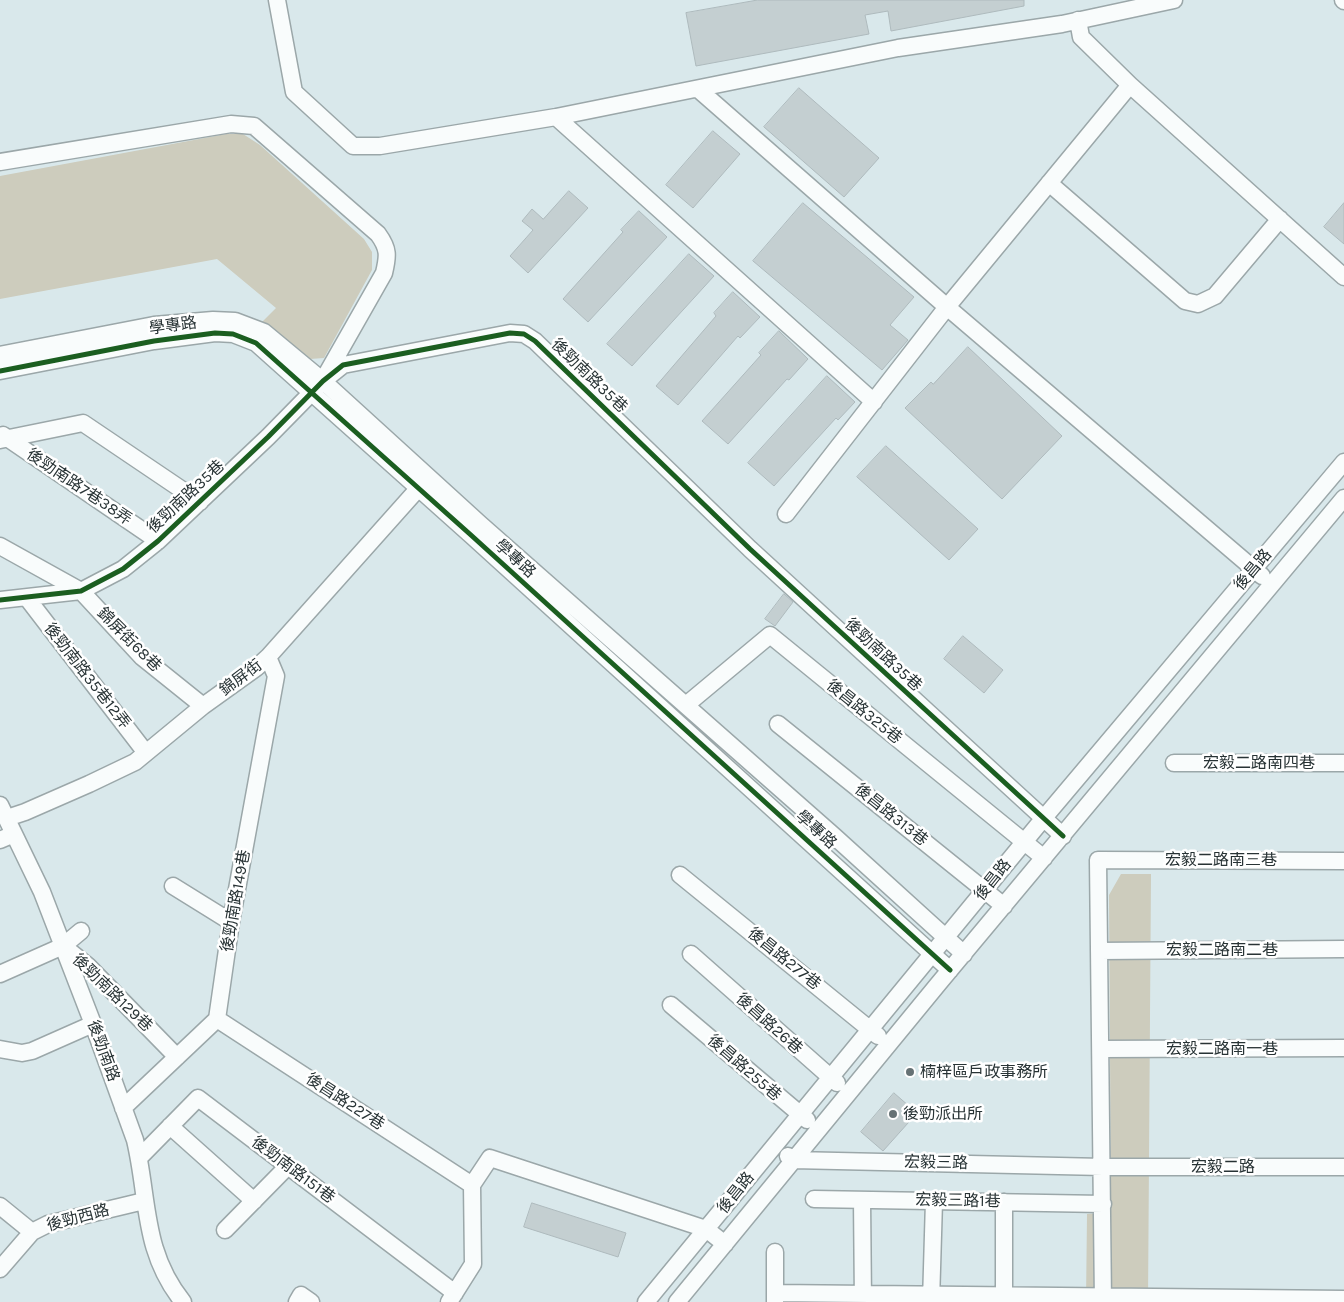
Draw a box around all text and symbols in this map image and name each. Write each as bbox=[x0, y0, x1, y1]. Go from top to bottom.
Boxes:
street label: 學專路 bbox=[148, 313, 198, 339]
street label: 後勁南路35巷 bbox=[547, 335, 631, 417]
street label: 後勁南路7巷38弄 bbox=[23, 445, 135, 529]
street label: 後勁南路35巷 bbox=[143, 456, 229, 538]
street label: 學專路 bbox=[491, 536, 539, 582]
street label: 後昌路 bbox=[1230, 545, 1276, 595]
street label: 錦屏街68巷 bbox=[93, 604, 165, 676]
street label: 後勁南路35巷 bbox=[840, 614, 926, 696]
street label: 後勁南路35巷12弄 bbox=[40, 619, 134, 733]
street label: 錦屏街 bbox=[216, 656, 266, 700]
street label: 後昌路325巷 bbox=[822, 676, 906, 748]
street label: 宏毅二路南四巷 bbox=[1203, 753, 1315, 773]
street label: 後昌路313巷 bbox=[851, 780, 931, 850]
street label: 學專路 bbox=[792, 807, 840, 853]
street label: 後勁南路149巷 bbox=[218, 848, 254, 954]
street label: 宏毅二路南三巷 bbox=[1165, 850, 1277, 870]
street label: 後昌路 bbox=[970, 855, 1016, 905]
street label: 後昌路277巷 bbox=[744, 924, 824, 994]
street label: 宏毅二路南二巷 bbox=[1166, 940, 1278, 960]
street label: 後勁南路129巷 bbox=[68, 950, 156, 1036]
street label: 後昌路26巷 bbox=[732, 989, 806, 1059]
street label: 後勁南路 bbox=[83, 1018, 123, 1084]
street label: 後昌路255巷 bbox=[703, 1031, 785, 1105]
street label: 宏毅二路南一巷 bbox=[1166, 1039, 1278, 1059]
place label: 楠梓區戶政事務所 bbox=[920, 1062, 1048, 1082]
marker: 楠梓區戶政事務所 bbox=[904, 1066, 916, 1078]
street label: 後昌路227巷 bbox=[302, 1069, 388, 1135]
place label: 後勁派出所 bbox=[903, 1104, 983, 1124]
marker: 後勁派出所 bbox=[887, 1108, 899, 1120]
street label: 後勁南路151巷 bbox=[247, 1132, 339, 1208]
street label: 宏毅三路 bbox=[904, 1153, 968, 1173]
street label: 宏毅二路 bbox=[1191, 1157, 1255, 1177]
street label: 後昌路 bbox=[713, 1168, 759, 1218]
street label: 宏毅三路1巷 bbox=[915, 1191, 1001, 1211]
street label: 後勁西路 bbox=[45, 1200, 111, 1236]

